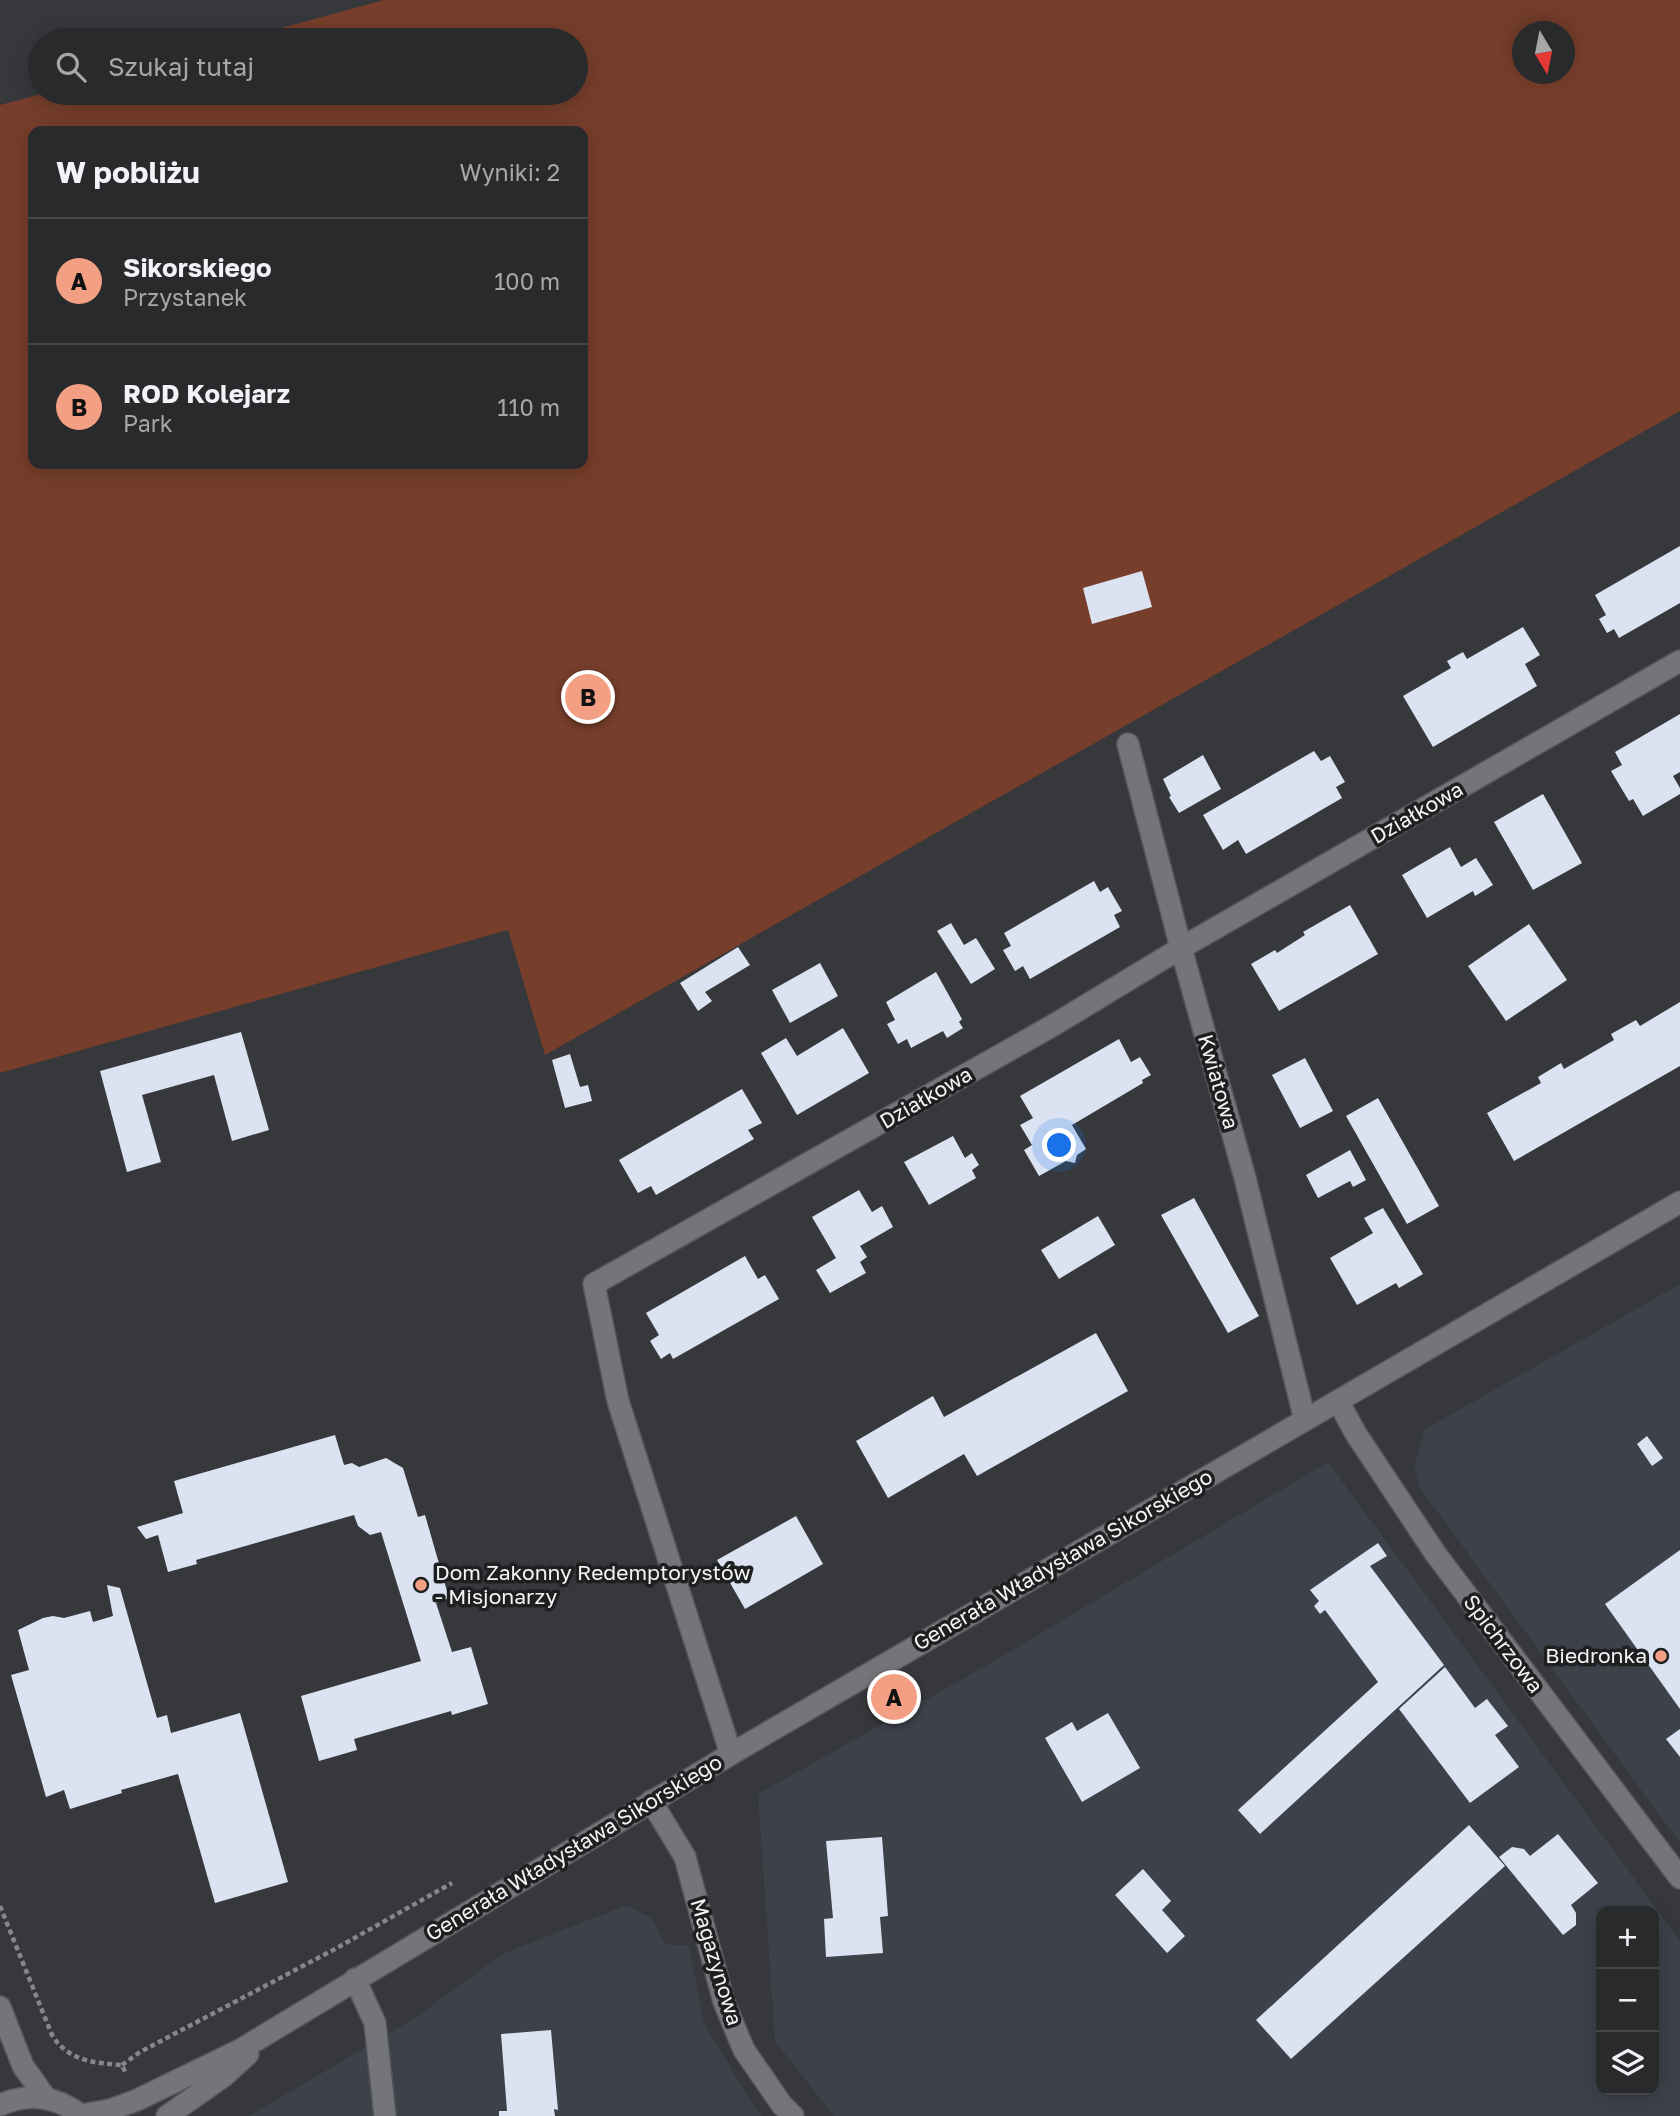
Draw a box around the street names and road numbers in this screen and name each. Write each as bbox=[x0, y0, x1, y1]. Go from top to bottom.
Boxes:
street label: Działkowa bbox=[1366, 775, 1467, 849]
street label: Kwiatowa bbox=[1193, 1031, 1245, 1132]
street label: Działkowa bbox=[875, 1060, 976, 1134]
street label: Generała Władysława Sikorskiego bbox=[908, 1463, 1217, 1656]
street label: Spichrzowa bbox=[1458, 1589, 1549, 1698]
street label: Generała Władysława Sikorskiego bbox=[421, 1748, 726, 1946]
street label: Magazynowa bbox=[685, 1895, 749, 2028]

